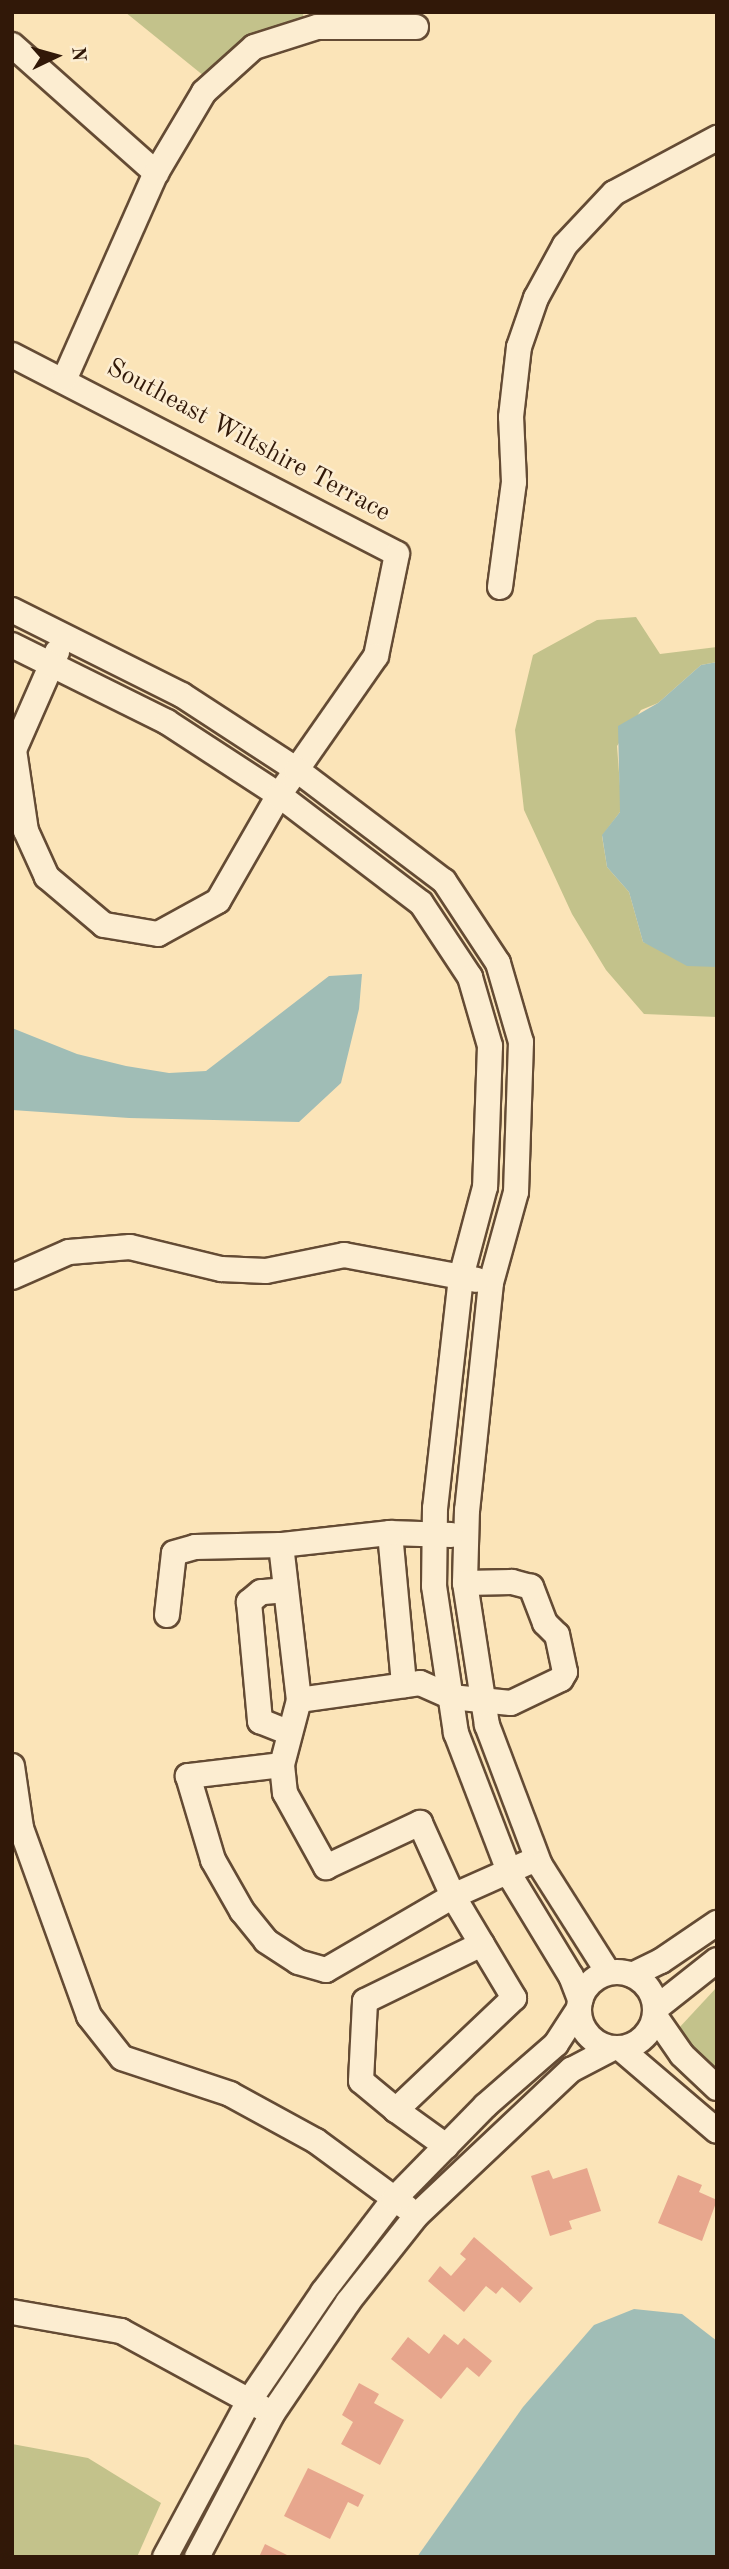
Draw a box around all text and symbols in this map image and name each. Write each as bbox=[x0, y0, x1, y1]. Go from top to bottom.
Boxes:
north arrow bbox=[21, 21, 91, 91]
text: N bbox=[67, 46, 88, 62]
street label: Southeast Wiltshire Terrace bbox=[101, 353, 395, 529]

